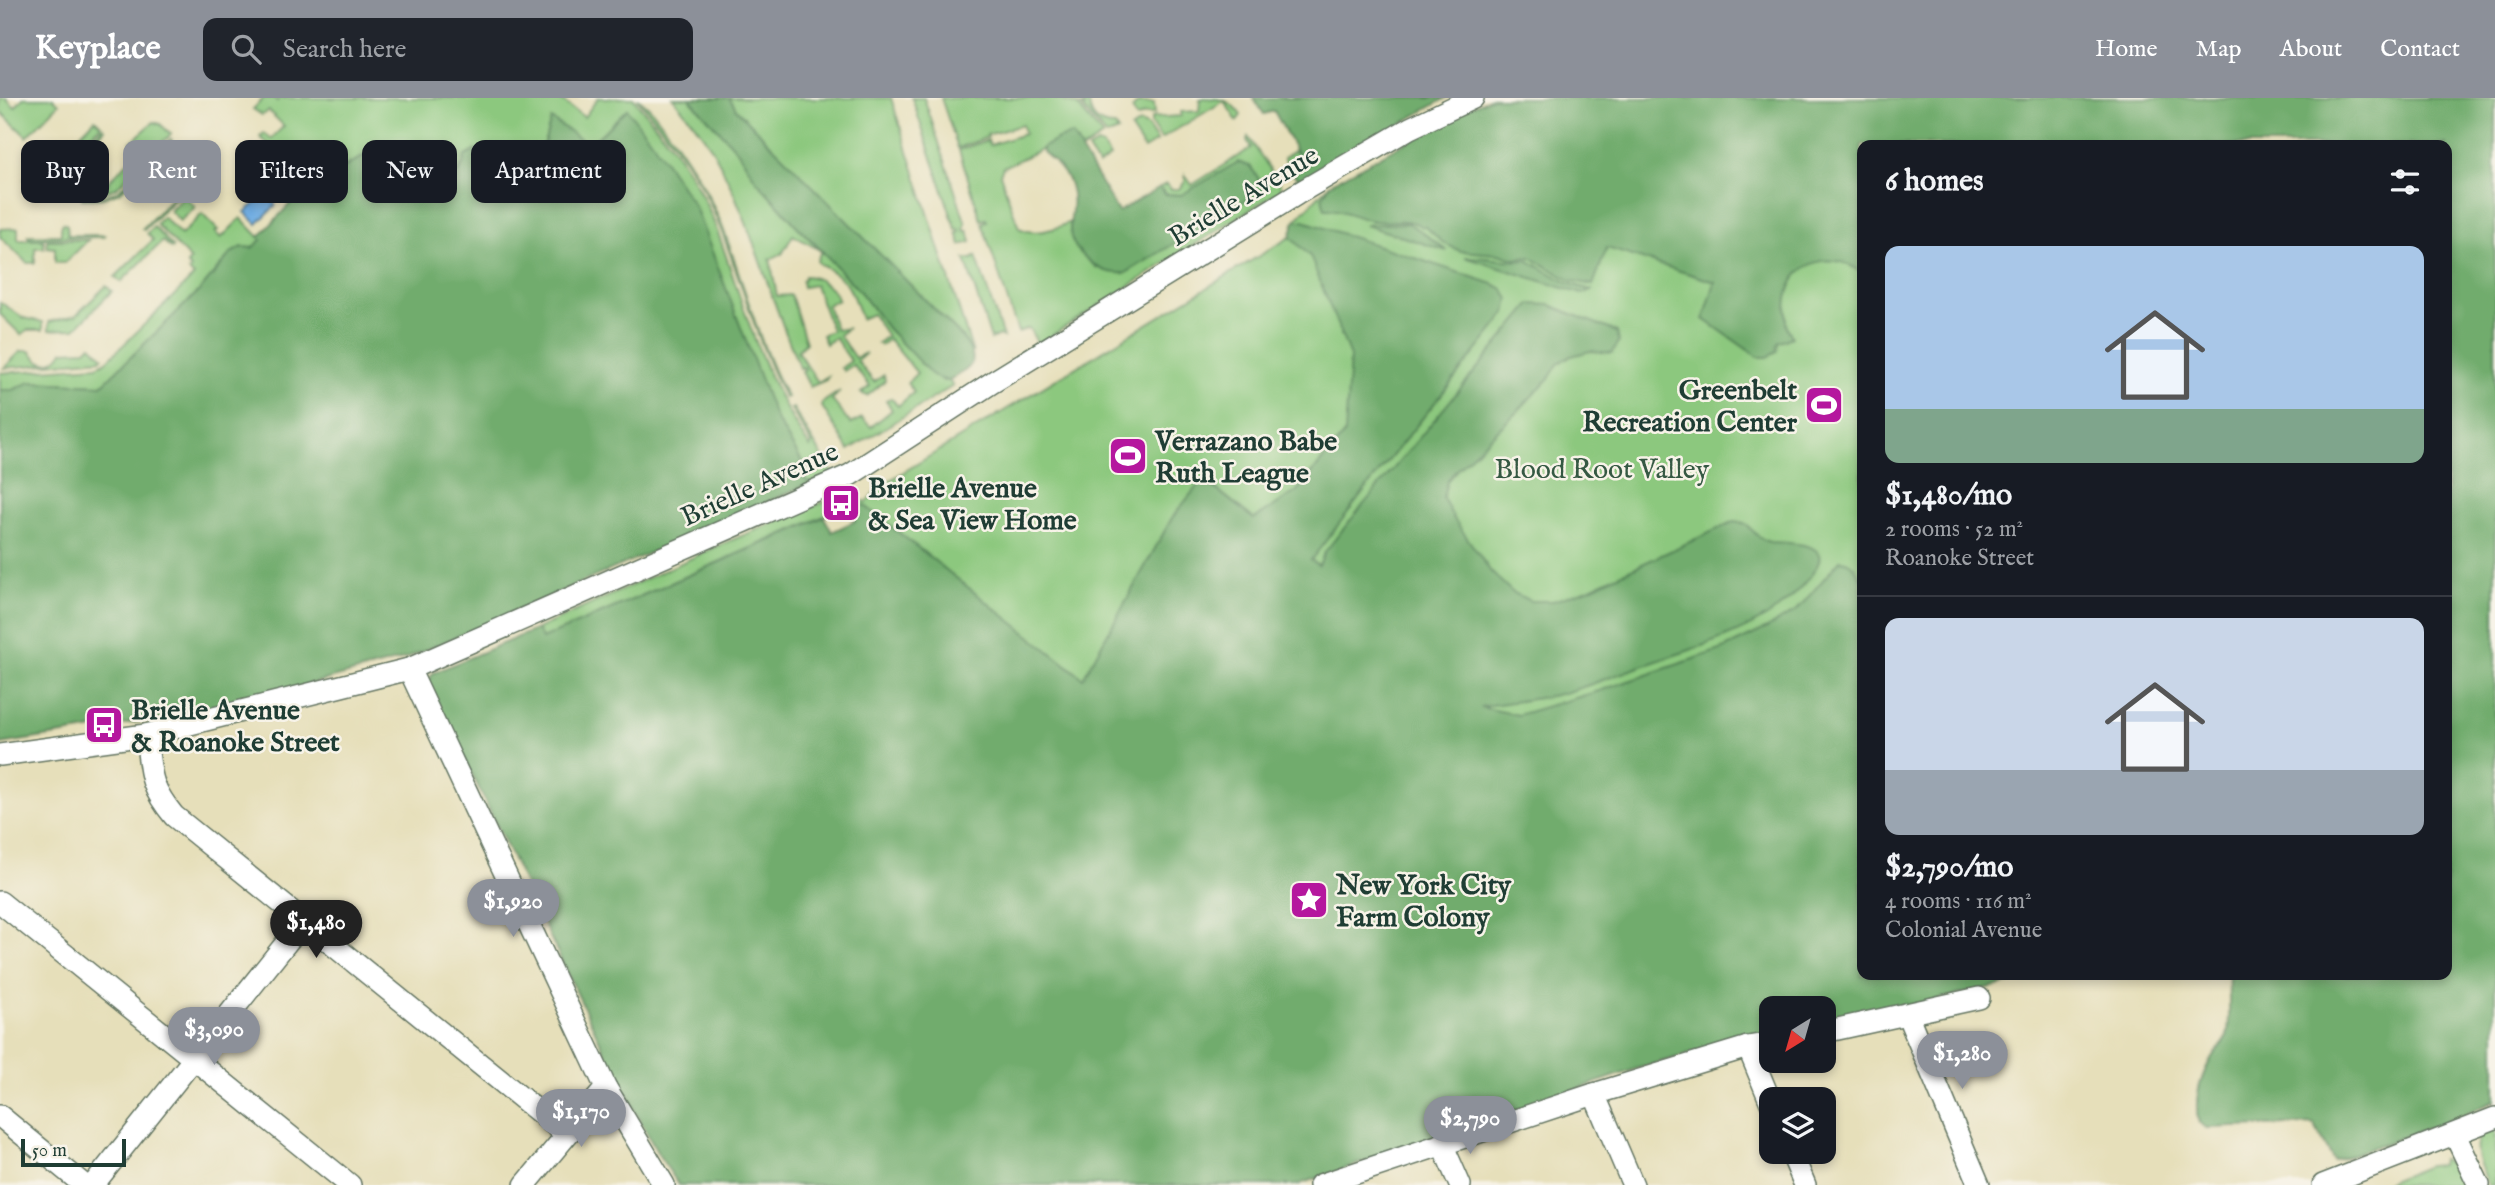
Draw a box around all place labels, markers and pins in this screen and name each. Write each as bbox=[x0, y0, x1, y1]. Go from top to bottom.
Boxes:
place label: Greenbelt Recreation Center bbox=[1582, 374, 1798, 441]
sports icon: Greenbelt Recreation Center bbox=[1803, 384, 1845, 426]
place label: Verrazano Babe Ruth League bbox=[1154, 425, 1337, 492]
sports icon: Verrazano Babe Ruth League bbox=[1107, 435, 1149, 477]
place label: Brielle Avenue & Sea View Home bbox=[868, 472, 1077, 539]
bus stop icon: Brielle Avenue & Sea View Home bbox=[820, 482, 862, 524]
place label: Brielle Avenue & Roanoke Street bbox=[131, 694, 340, 761]
bus stop icon: Brielle Avenue & Roanoke Street bbox=[83, 704, 125, 746]
place label: New York City Farm Colony bbox=[1335, 869, 1512, 936]
place icon: New York City Farm Colony bbox=[1288, 879, 1330, 921]
pin: $1,920 bbox=[456, 880, 570, 939]
pin: $1,480 bbox=[259, 900, 373, 960]
pin: $3,090 bbox=[157, 1007, 271, 1067]
pin: $1,280 bbox=[1905, 1032, 2019, 1091]
pin: $1,170 bbox=[524, 1090, 638, 1149]
pin: $2,790 bbox=[1413, 1096, 1527, 1156]

